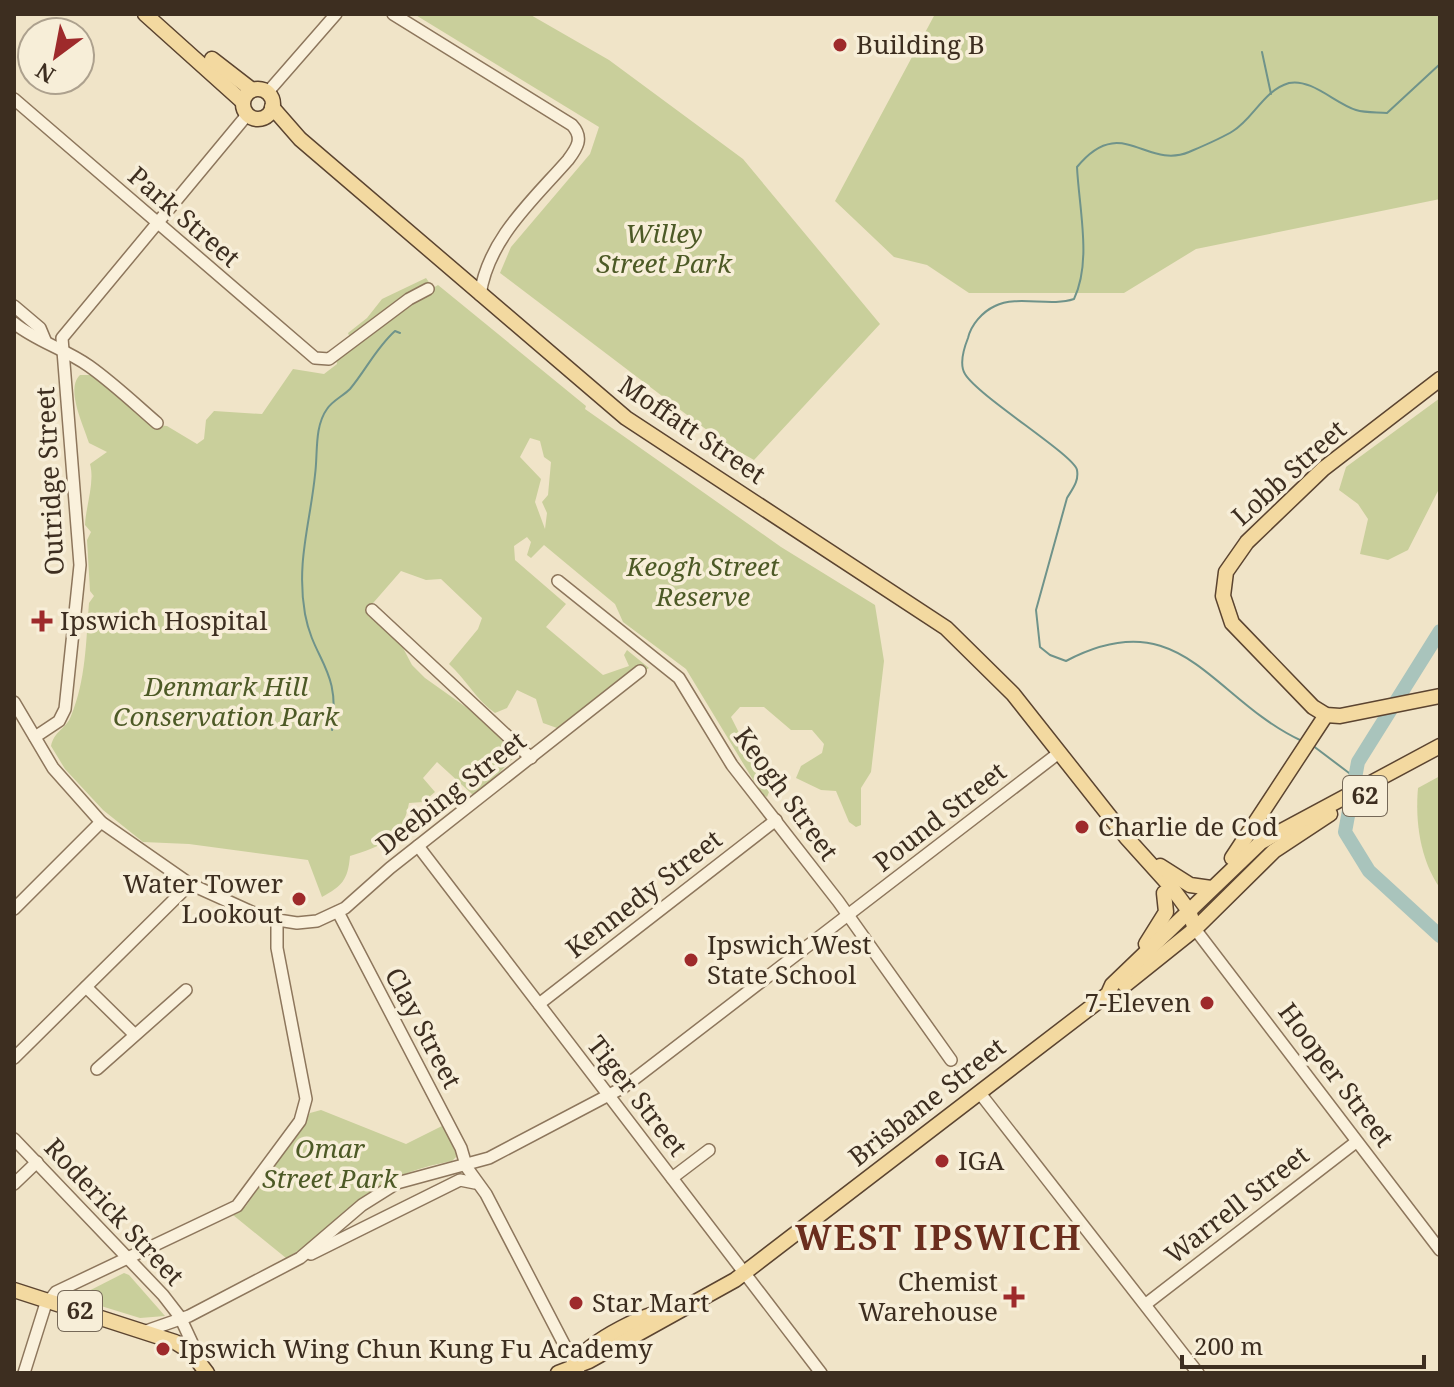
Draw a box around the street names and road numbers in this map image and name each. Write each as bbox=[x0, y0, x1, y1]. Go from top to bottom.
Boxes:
street label: Park Street bbox=[121, 158, 248, 275]
street label: Moffatt Street bbox=[612, 367, 773, 492]
street label: Outridge Street bbox=[26, 386, 72, 576]
street label: Lobb Street bbox=[1223, 411, 1353, 533]
street label: Keogh Street bbox=[726, 720, 847, 867]
street label: Deebing Street bbox=[368, 722, 533, 862]
street label: Pound Street bbox=[866, 753, 1013, 879]
road number: 62 bbox=[1343, 776, 1387, 816]
street label: Kennedy Street bbox=[558, 821, 729, 966]
street label: Clay Street bbox=[377, 961, 471, 1094]
street label: Hooper Street bbox=[1271, 995, 1403, 1154]
street label: Tiger Street bbox=[579, 1028, 696, 1163]
street label: Brisbane Street bbox=[840, 1029, 1012, 1174]
street label: Roderick Street bbox=[37, 1130, 193, 1293]
street label: Warrell Street bbox=[1157, 1137, 1316, 1272]
road number: 62 bbox=[58, 1291, 102, 1331]

